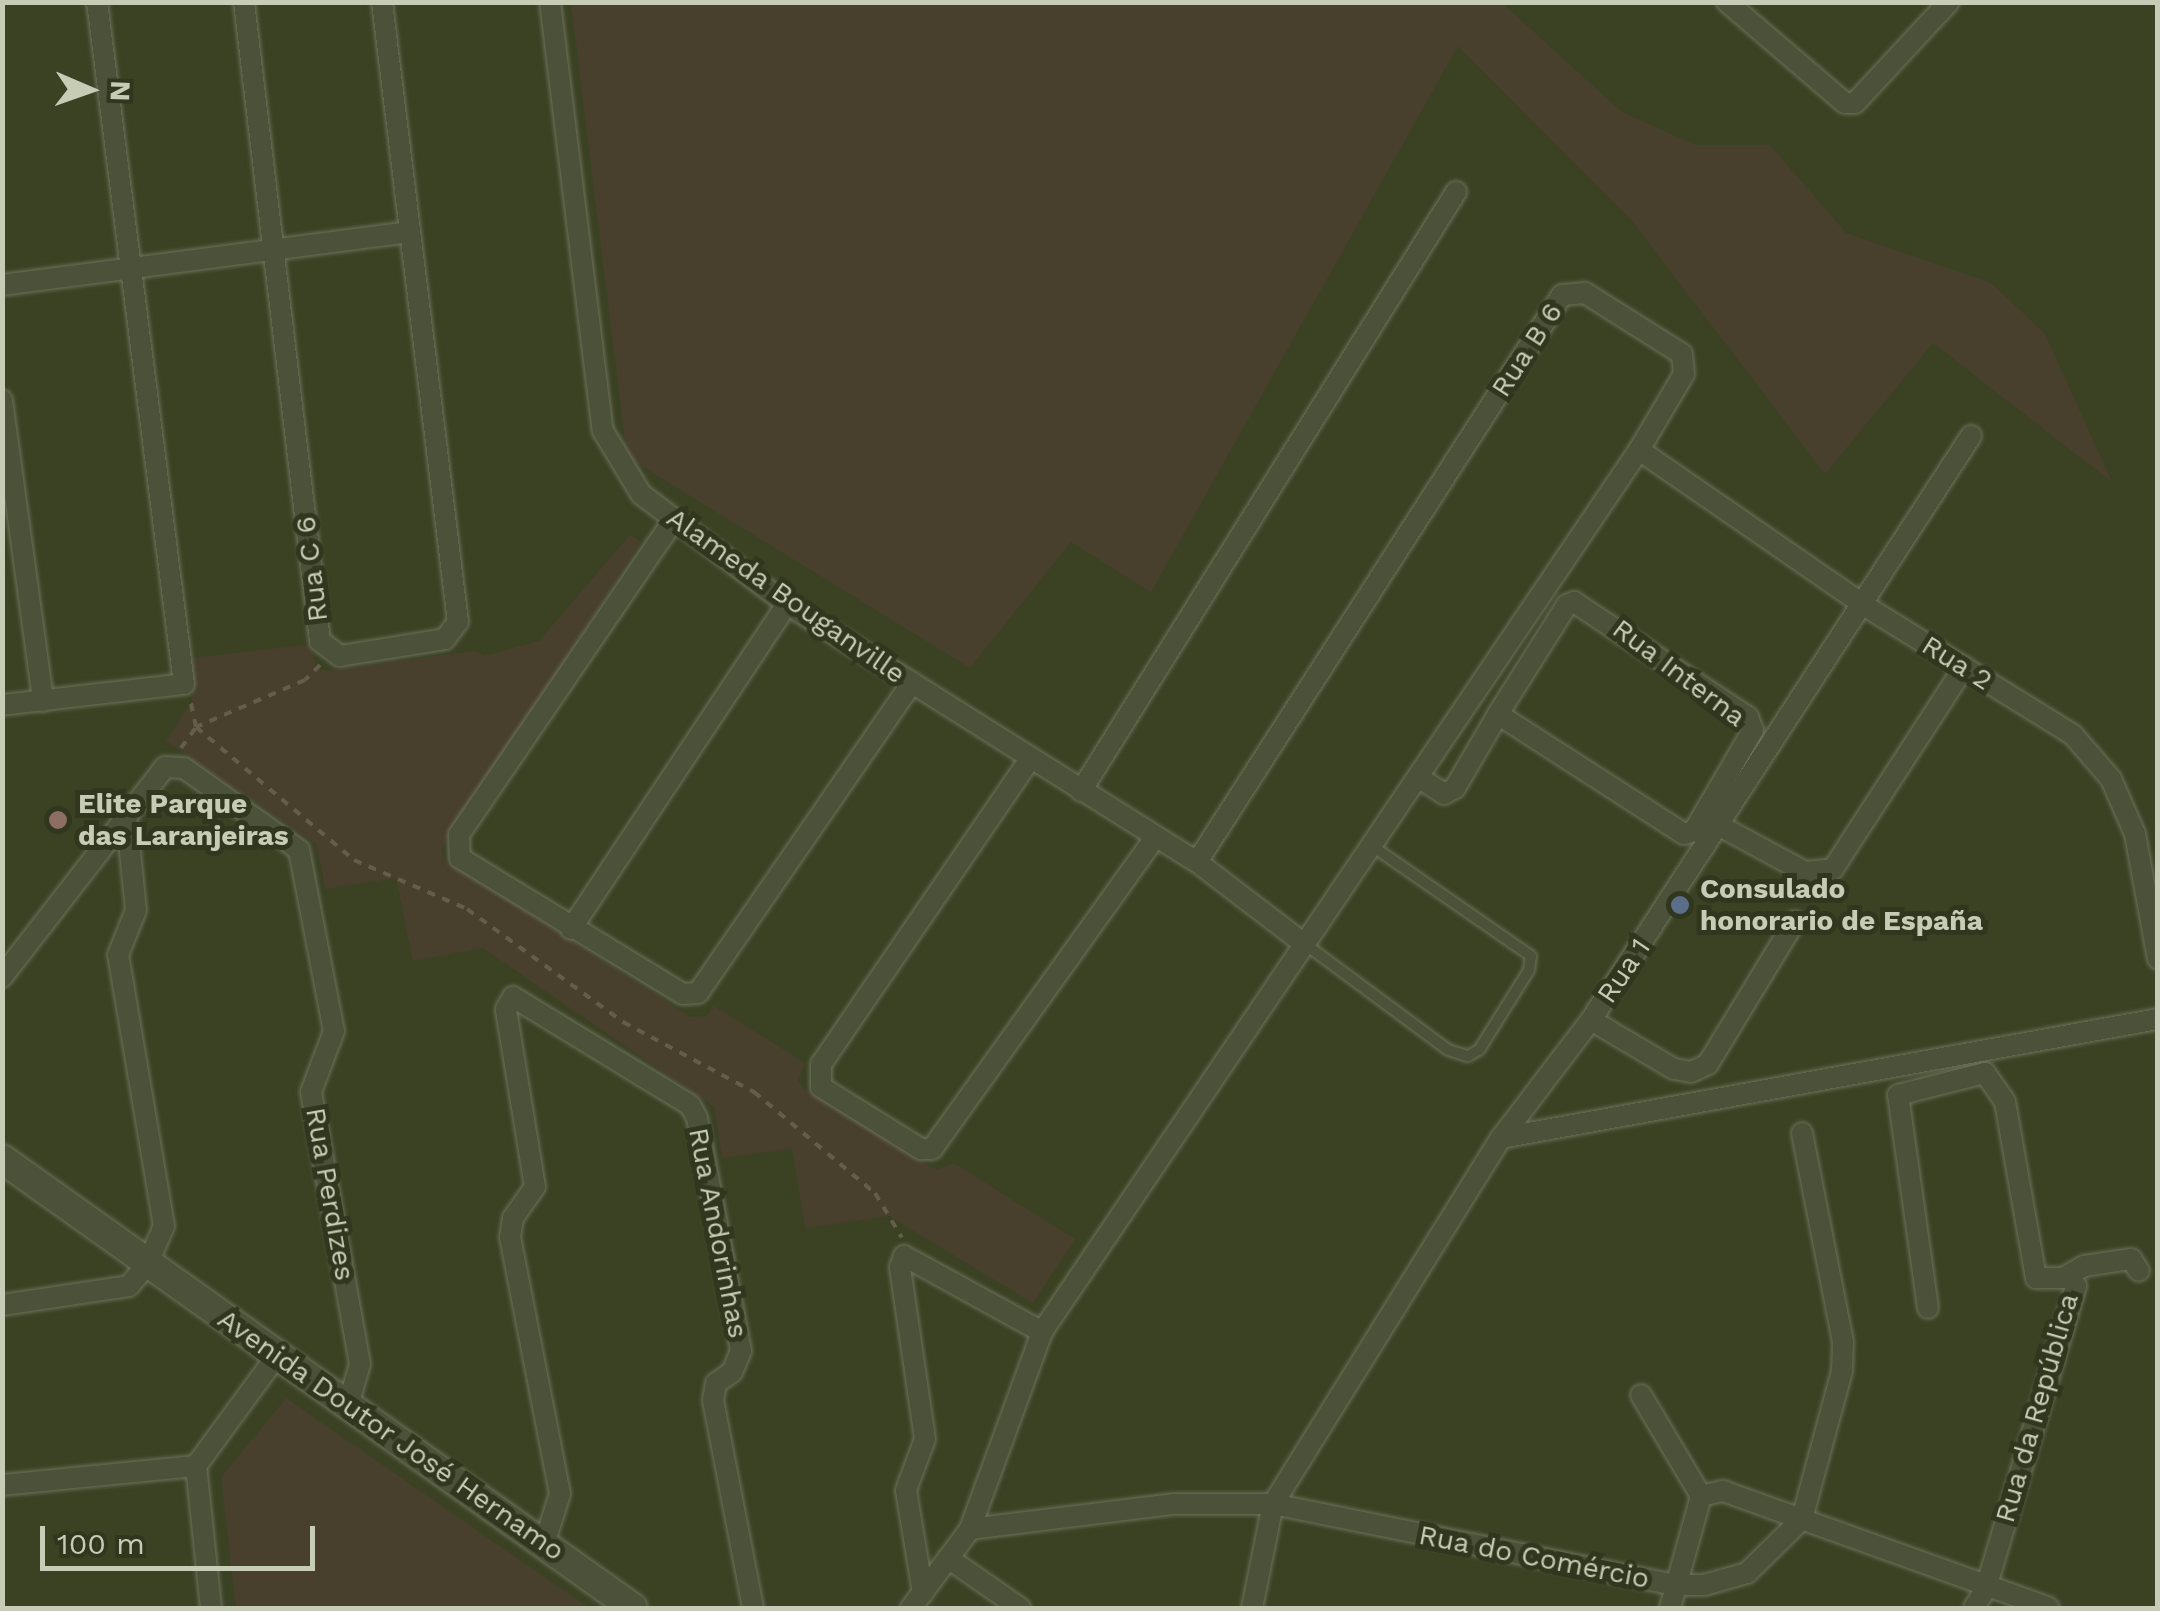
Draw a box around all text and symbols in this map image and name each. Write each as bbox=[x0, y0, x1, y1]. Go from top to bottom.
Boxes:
north arrow bbox=[40, 40, 140, 140]
text: N bbox=[104, 80, 137, 102]
street label: Rua B 6 bbox=[1484, 296, 1570, 404]
street label: Alameda Bouganville bbox=[660, 501, 912, 691]
street label: Rua C 6 bbox=[289, 514, 335, 624]
street label: Rua Interna bbox=[1605, 612, 1753, 734]
street label: Rua 2 bbox=[1915, 628, 1999, 698]
place label: Elite Parque das Laranjeiras bbox=[78, 787, 289, 853]
marker: Elite Parque das Laranjeiras bbox=[47, 809, 69, 831]
place label: Consulado honorario de España bbox=[1700, 872, 1983, 938]
marker: Consulado honorario de España bbox=[1669, 894, 1691, 916]
street label: Rua 1 bbox=[1590, 932, 1658, 1010]
street label: Rua Perdizes bbox=[298, 1105, 362, 1283]
street label: Rua Andorinhas bbox=[681, 1124, 755, 1342]
street label: Rua da República bbox=[1988, 1289, 2086, 1527]
street label: Avenida Doutor José Hernamo bbox=[210, 1302, 572, 1568]
scale bar bbox=[45, 1506, 320, 1568]
street label: Rua do Comércio bbox=[1416, 1518, 1652, 1596]
text: 100 m bbox=[57, 1526, 145, 1561]

